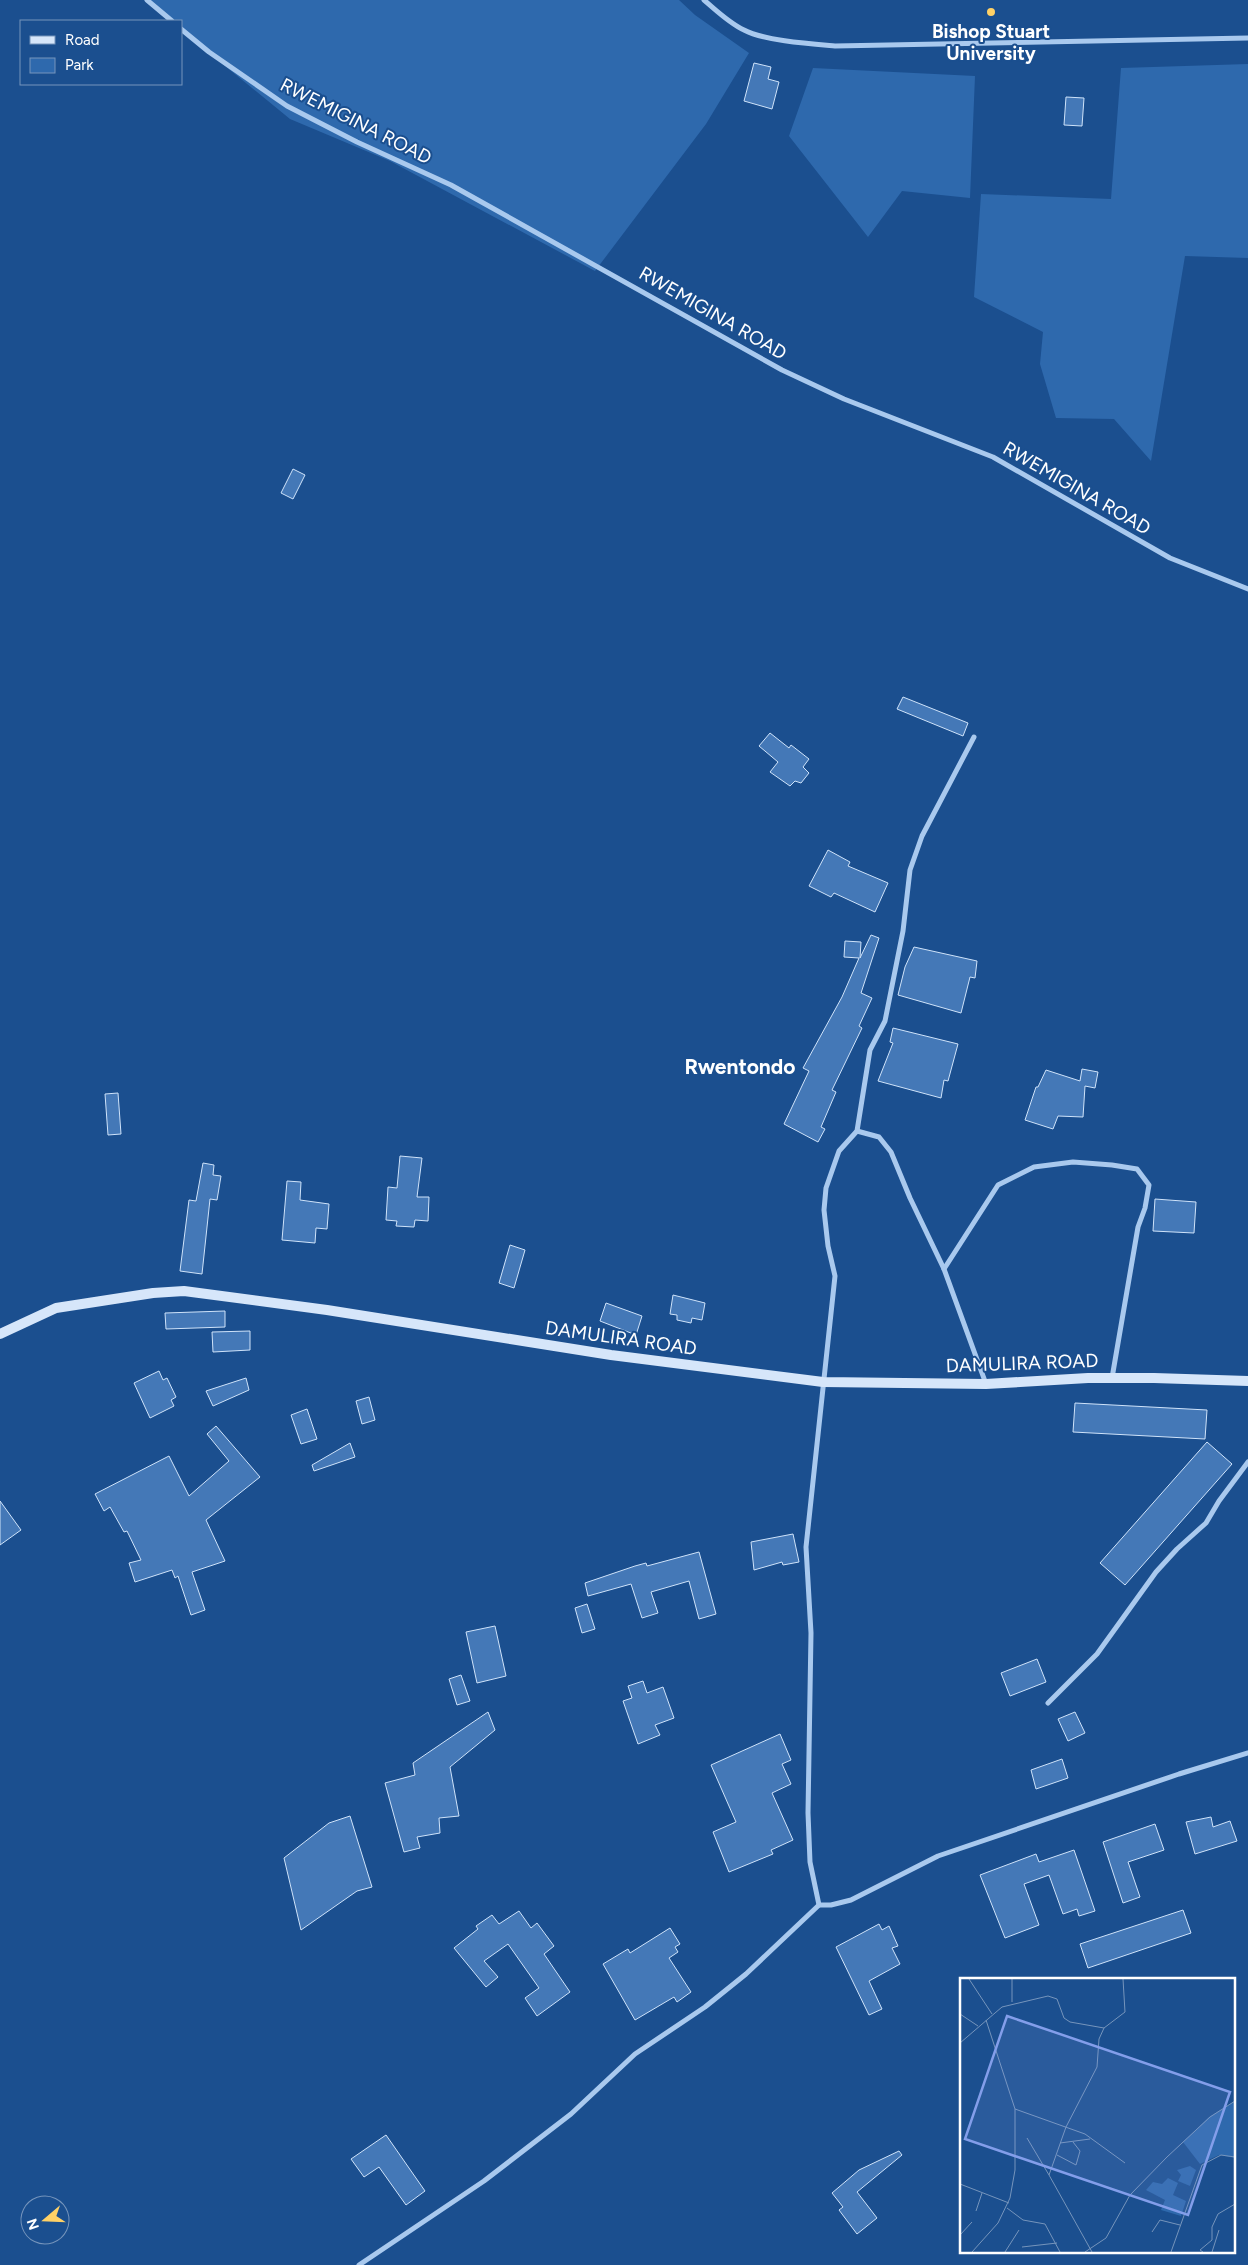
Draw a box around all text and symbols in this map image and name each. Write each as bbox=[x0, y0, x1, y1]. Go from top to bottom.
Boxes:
marker: Bishop Stuart University bbox=[985, 6, 997, 18]
legend bbox=[20, 20, 182, 85]
place label: Bishop Stuart University bbox=[932, 20, 1050, 65]
text: Road bbox=[65, 31, 100, 49]
text: Park bbox=[65, 56, 94, 74]
street label: RWEMIGINA ROAD bbox=[277, 73, 435, 169]
street label: RWEMIGINA ROAD bbox=[635, 261, 791, 365]
street label: RWEMIGINA ROAD bbox=[999, 436, 1155, 540]
district label: Rwentondo bbox=[684, 1054, 796, 1079]
street label: DAMULIRA ROAD bbox=[544, 1316, 698, 1360]
street label: DAMULIRA ROAD bbox=[945, 1349, 1099, 1377]
inset map bbox=[960, 1978, 1236, 2252]
north arrow bbox=[20, 2195, 70, 2245]
text: N bbox=[23, 2216, 43, 2232]

